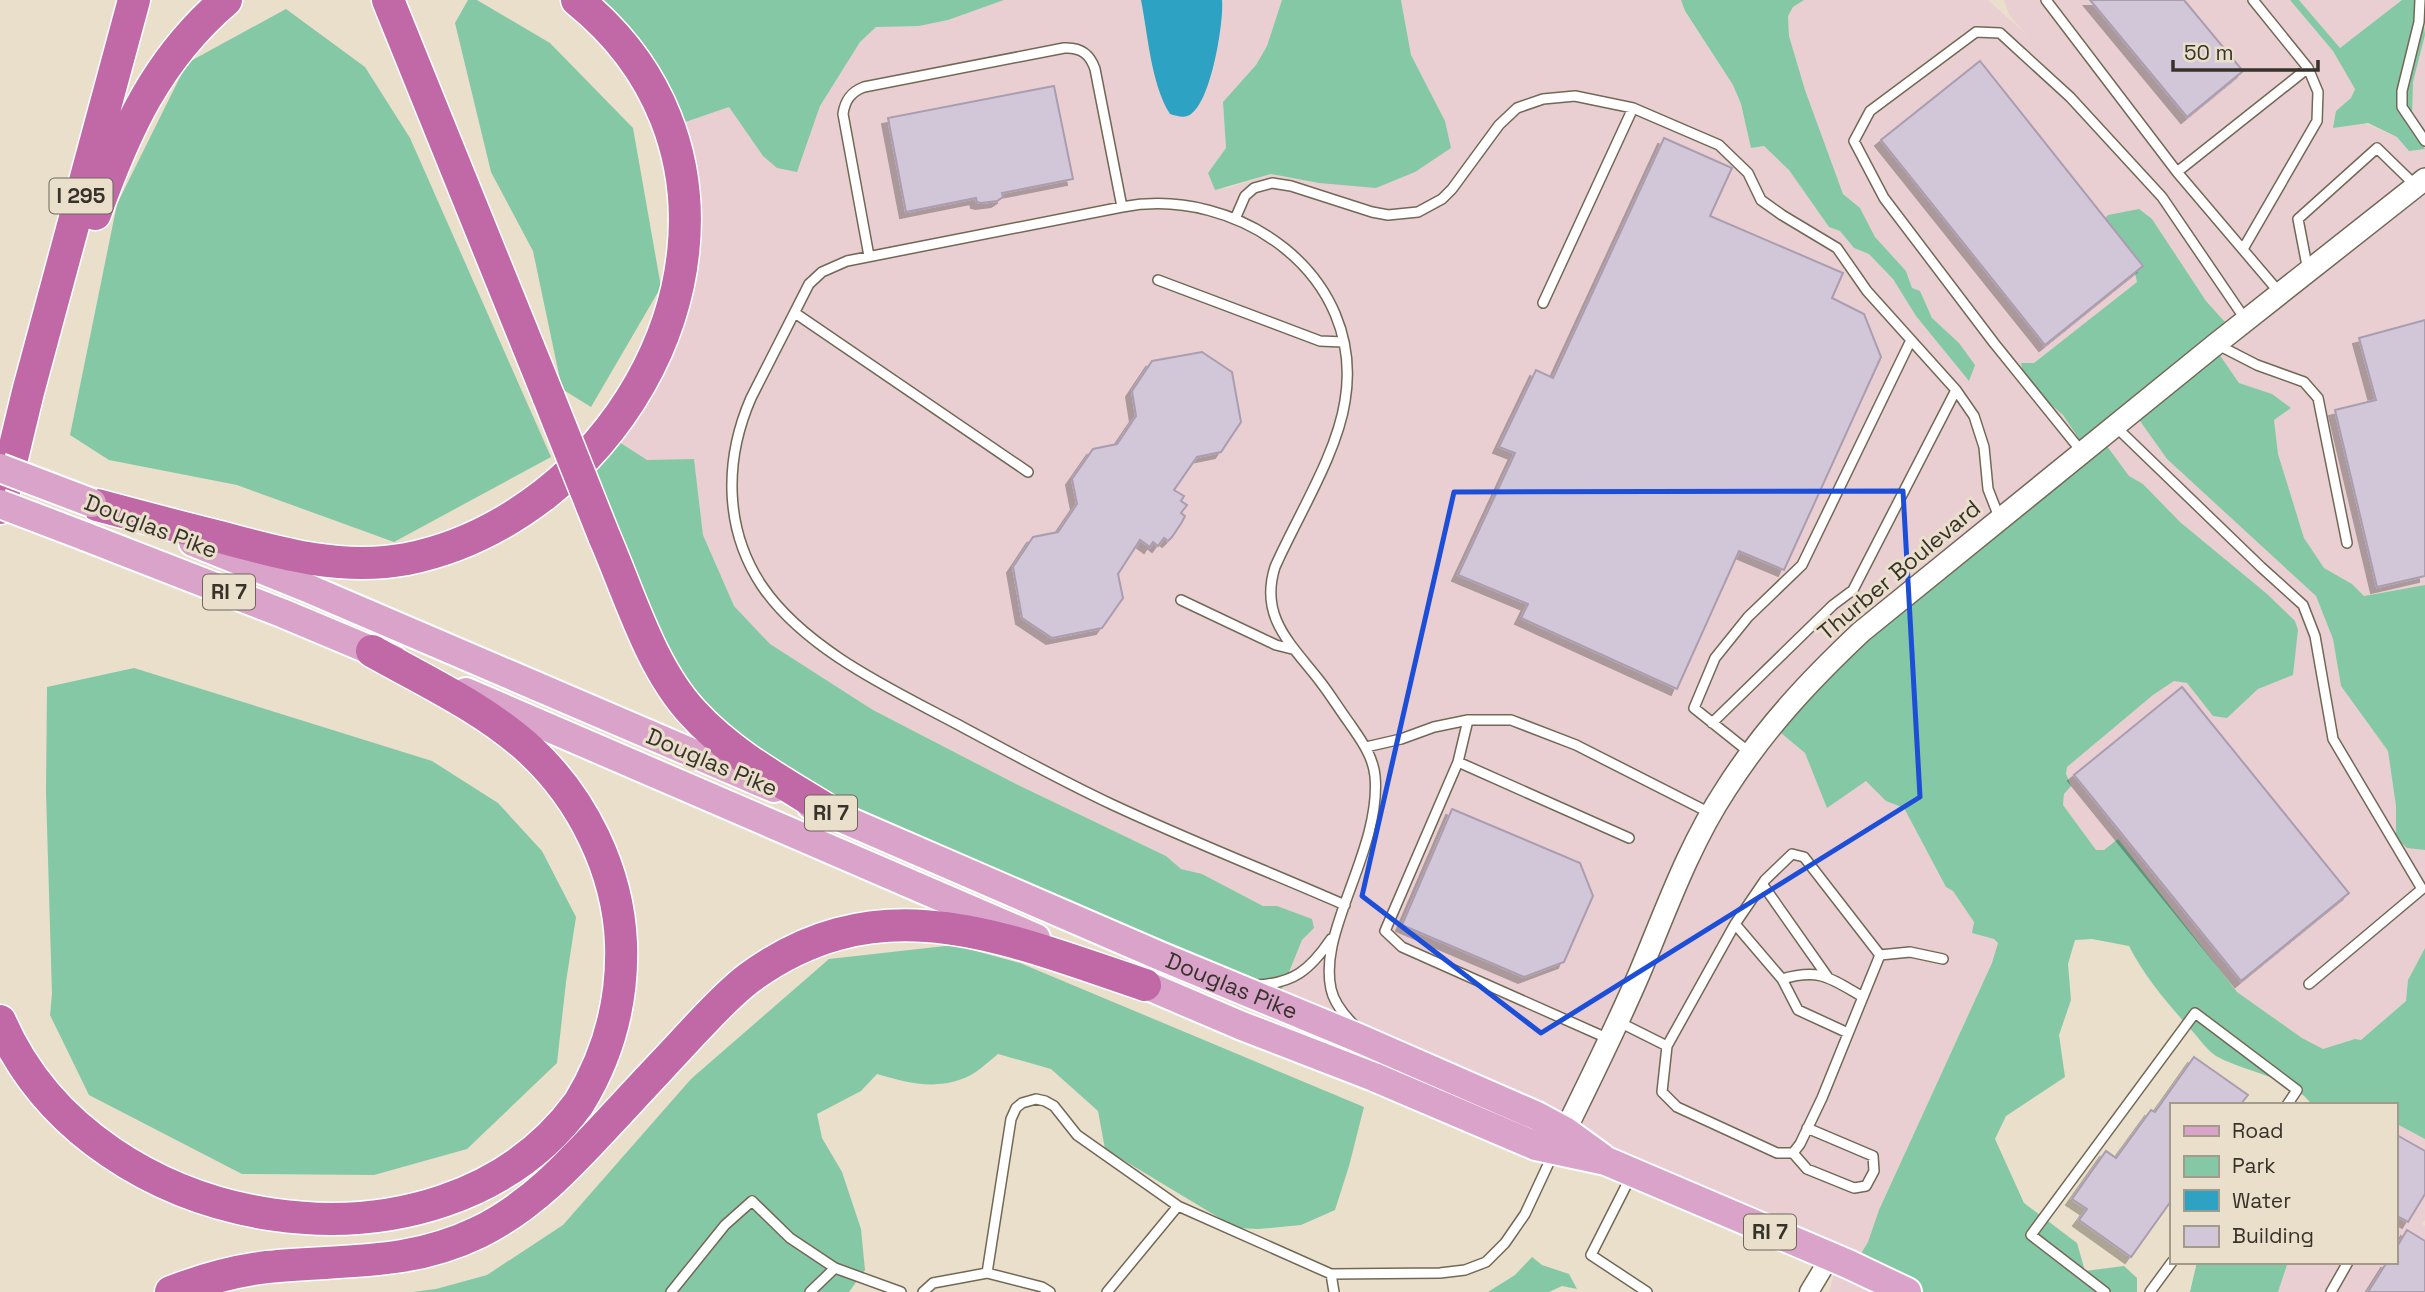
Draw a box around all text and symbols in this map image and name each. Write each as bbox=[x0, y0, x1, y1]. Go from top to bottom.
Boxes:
scale bar bbox=[2173, 28, 2318, 72]
text: 50 m bbox=[2184, 39, 2234, 66]
road number: I 295 bbox=[50, 178, 112, 214]
street label: Douglas Pike bbox=[80, 487, 222, 565]
street label: Thurber Boulevard bbox=[1811, 493, 1987, 647]
road number: RI 7 bbox=[203, 574, 255, 610]
street label: Douglas Pike bbox=[642, 721, 782, 803]
road number: RI 7 bbox=[805, 796, 857, 830]
street label: Douglas Pike bbox=[1161, 945, 1302, 1026]
legend bbox=[2170, 1103, 2397, 1264]
text: Road bbox=[2232, 1117, 2284, 1144]
text: Park bbox=[2232, 1152, 2276, 1179]
text: Water bbox=[2232, 1187, 2291, 1214]
road number: RI 7 bbox=[1744, 1214, 1796, 1250]
text: Building bbox=[2232, 1222, 2314, 1249]

